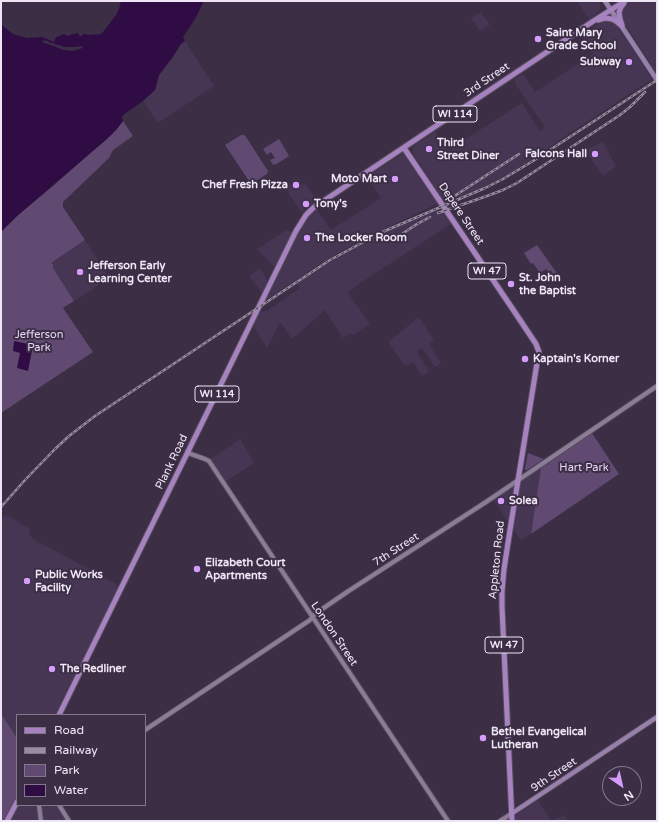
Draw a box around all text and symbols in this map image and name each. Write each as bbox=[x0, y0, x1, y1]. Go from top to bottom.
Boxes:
place label: Saint Mary Grade School bbox=[546, 26, 616, 52]
marker: Saint Mary Grade School bbox=[533, 34, 543, 44]
place label: Subway bbox=[580, 55, 621, 69]
marker: Subway bbox=[624, 57, 634, 67]
street label: 3rd Street bbox=[462, 60, 512, 100]
road number: WI 114 bbox=[433, 106, 477, 122]
place label: Third Street Diner bbox=[437, 136, 499, 162]
marker: Third Street Diner bbox=[424, 144, 434, 154]
place label: Falcons Hall bbox=[525, 147, 587, 161]
marker: Falcons Hall bbox=[590, 149, 600, 159]
place label: Moto Mart bbox=[331, 172, 387, 186]
marker: Moto Mart bbox=[390, 174, 400, 184]
place label: Chef Fresh Pizza bbox=[202, 178, 288, 192]
marker: Chef Fresh Pizza bbox=[291, 180, 301, 190]
street label: Depere Street bbox=[435, 180, 487, 248]
place label: Tony's bbox=[314, 197, 347, 211]
marker: Tony's bbox=[301, 199, 311, 209]
place label: The Locker Room bbox=[315, 231, 407, 245]
marker: The Locker Room bbox=[302, 233, 312, 243]
place label: Jefferson Early Learning Center bbox=[88, 259, 172, 285]
road number: WI 47 bbox=[468, 263, 506, 279]
marker: Jefferson Early Learning Center bbox=[75, 267, 85, 277]
place label: St. John the Baptist bbox=[519, 271, 576, 297]
marker: St. John the Baptist bbox=[506, 279, 516, 289]
park label: Jefferson Park bbox=[15, 328, 63, 354]
place label: Kaptain's Korner bbox=[533, 352, 619, 366]
marker: Kaptain's Korner bbox=[520, 354, 530, 364]
road number: WI 114 bbox=[195, 386, 239, 402]
street label: Plank Road bbox=[153, 432, 191, 492]
park label: Hart Park bbox=[559, 461, 609, 475]
place label: Solea bbox=[509, 494, 538, 508]
marker: Solea bbox=[496, 496, 506, 506]
street label: Appleton Road bbox=[486, 520, 508, 600]
street label: 7th Street bbox=[371, 530, 421, 570]
place label: Elizabeth Court Apartments bbox=[205, 556, 285, 582]
marker: Elizabeth Court Apartments bbox=[192, 564, 202, 574]
place label: Public Works Facility bbox=[35, 568, 103, 594]
marker: Public Works Facility bbox=[22, 576, 32, 586]
street label: London Street bbox=[308, 599, 360, 669]
road number: WI 47 bbox=[485, 637, 523, 653]
place label: The Redliner bbox=[60, 662, 126, 676]
marker: The Redliner bbox=[47, 664, 57, 674]
legend bbox=[16, 714, 146, 806]
text: Road bbox=[54, 723, 84, 737]
place label: Bethel Evangelical Lutheran bbox=[491, 725, 586, 751]
marker: Bethel Evangelical Lutheran bbox=[478, 733, 488, 743]
text: Railway bbox=[54, 743, 98, 757]
street label: 9th Street bbox=[529, 755, 579, 795]
text: Park bbox=[54, 763, 80, 777]
north arrow bbox=[602, 766, 642, 806]
text: Water bbox=[54, 783, 88, 797]
text: N bbox=[621, 788, 636, 803]

